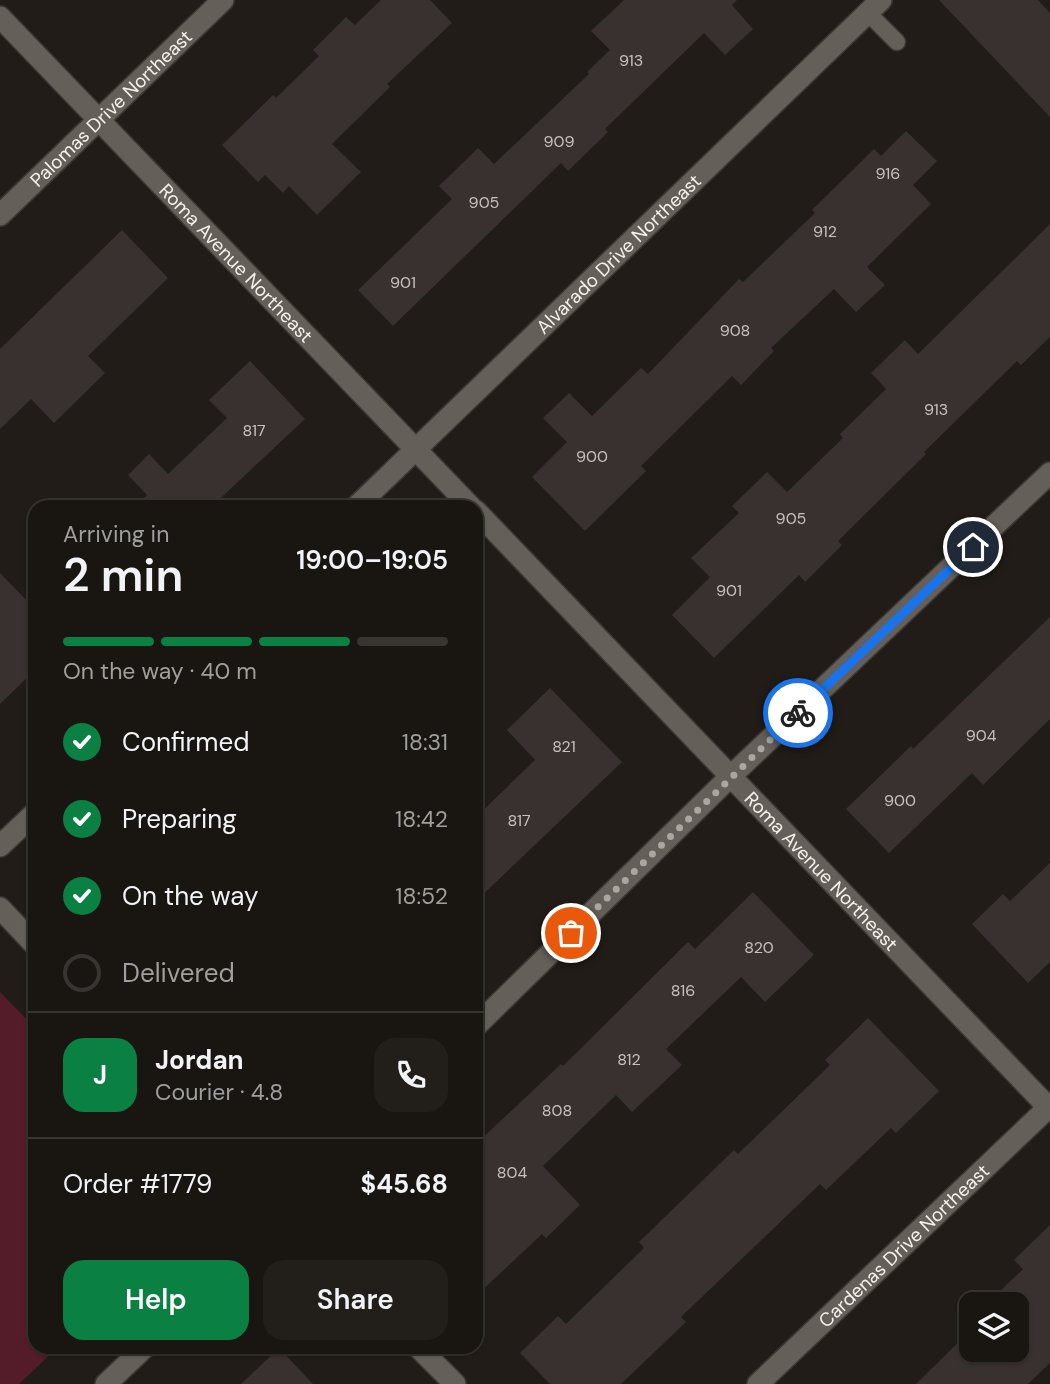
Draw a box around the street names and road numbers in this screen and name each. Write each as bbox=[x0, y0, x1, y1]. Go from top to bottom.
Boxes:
street label: Palomas Drive Northeast bbox=[25, 25, 198, 192]
street label: Alvarado Drive Northeast bbox=[531, 169, 706, 340]
street label: Roma Avenue Northeast bbox=[154, 178, 318, 348]
street label: Roma Avenue Northeast bbox=[739, 786, 903, 956]
street label: Cardenas Drive Northeast bbox=[813, 1158, 995, 1333]

